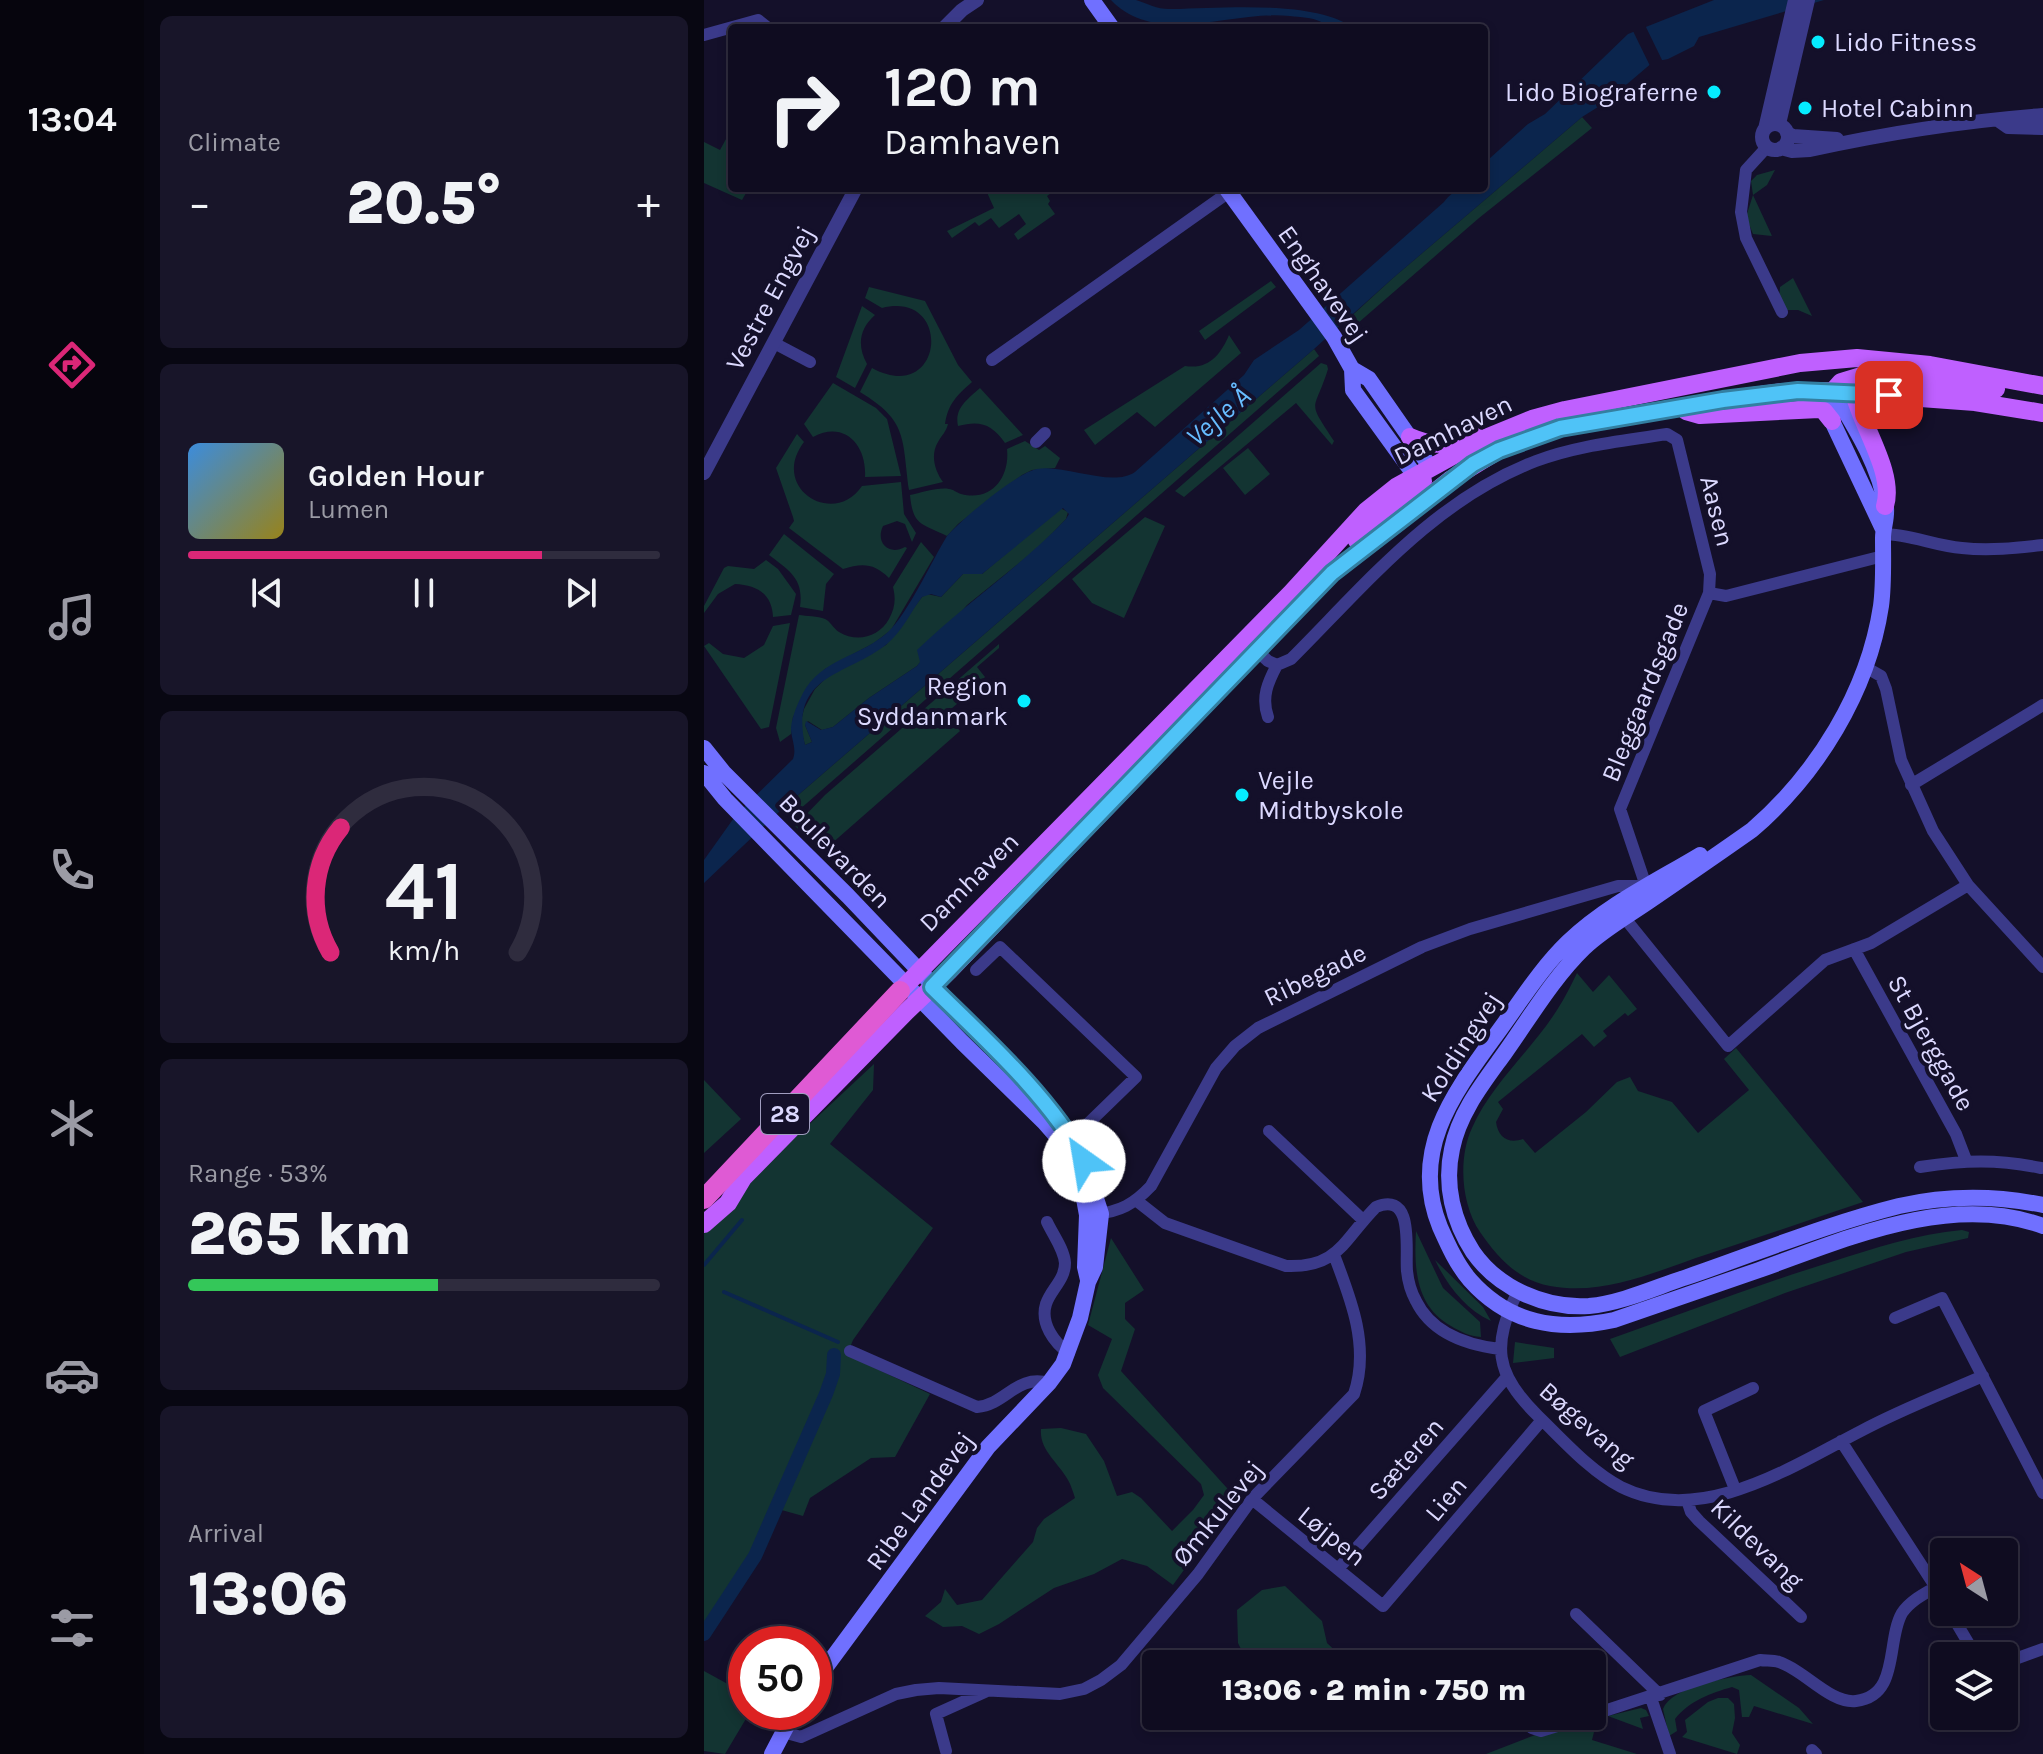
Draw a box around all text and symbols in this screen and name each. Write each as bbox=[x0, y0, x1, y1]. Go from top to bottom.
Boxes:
place label: Lido Fitness bbox=[1834, 27, 1977, 58]
marker: Lido Fitness bbox=[1809, 33, 1827, 51]
text: 120 m bbox=[884, 54, 1041, 119]
icon: right bbox=[752, 56, 856, 160]
place label: Lido Biograferne bbox=[1505, 77, 1698, 108]
marker: Lido Biograferne bbox=[1705, 83, 1723, 101]
place label: Hotel Cabinn bbox=[1821, 93, 1974, 124]
text: 13:04 bbox=[27, 98, 117, 140]
marker: Hotel Cabinn bbox=[1796, 99, 1814, 117]
text: Damhaven bbox=[884, 121, 1061, 163]
text: Climate bbox=[188, 127, 281, 158]
text: 20.5° bbox=[346, 168, 502, 238]
text: − bbox=[188, 178, 211, 229]
text: + bbox=[637, 178, 660, 229]
street label: Enghavevej bbox=[1271, 219, 1375, 349]
street label: Vestre Engvej bbox=[719, 221, 821, 375]
icon: directions bbox=[44, 337, 100, 393]
pin bbox=[1855, 361, 1923, 429]
icon: arrive bbox=[1867, 373, 1911, 417]
water label: Vejle Å bbox=[1179, 379, 1257, 453]
street label: Damhaven bbox=[1389, 388, 1517, 472]
text: Golden Hour bbox=[308, 458, 484, 494]
street label: Aasen bbox=[1693, 472, 1741, 550]
text: Lumen bbox=[308, 494, 389, 525]
icon: previous bbox=[245, 571, 289, 615]
icon: pause bbox=[402, 571, 446, 615]
icon: next bbox=[559, 571, 603, 615]
icon: music bbox=[44, 589, 100, 645]
street label: Bleggaardsgade bbox=[1595, 598, 1695, 786]
place label: Region Syddanmark bbox=[857, 671, 1008, 732]
marker: Region Syddanmark bbox=[1015, 692, 1033, 710]
place label: Vejle Midtbyskole bbox=[1258, 765, 1404, 826]
marker: Vejle Midtbyskole bbox=[1233, 786, 1251, 804]
street label: Boulevarden bbox=[772, 787, 898, 915]
street label: Damhaven bbox=[913, 826, 1025, 938]
icon: phone bbox=[44, 842, 100, 898]
text: 41 bbox=[384, 843, 464, 940]
text: km/h bbox=[388, 934, 460, 967]
street label: Ribegade bbox=[1259, 937, 1371, 1013]
street label: St Bjerggade bbox=[1881, 970, 1981, 1116]
street label: Koldingvej bbox=[1414, 986, 1508, 1108]
road number: 28 bbox=[761, 1094, 809, 1134]
icon: climate bbox=[44, 1095, 100, 1151]
position arrow bbox=[1042, 1119, 1126, 1203]
text: Range · 53% bbox=[188, 1158, 328, 1189]
text: 265 km bbox=[188, 1199, 412, 1269]
icon: car bbox=[44, 1347, 100, 1403]
street label: Bøgevang bbox=[1533, 1375, 1641, 1475]
street label: Sæteren bbox=[1362, 1411, 1450, 1507]
street label: Ribe Landevej bbox=[859, 1426, 981, 1576]
street label: Ømkulevej bbox=[1166, 1454, 1270, 1572]
street label: Lien bbox=[1418, 1470, 1474, 1528]
street label: Kildevang bbox=[1704, 1492, 1810, 1596]
street label: Løjpen bbox=[1292, 1499, 1372, 1573]
text: Arrival bbox=[188, 1518, 264, 1549]
north arrow bbox=[1930, 1538, 2018, 1626]
map controls bbox=[1930, 1538, 2018, 1730]
text: 13:06 bbox=[188, 1559, 348, 1629]
icon: filters bbox=[44, 1600, 100, 1656]
speed limit sign: 50 bbox=[728, 1626, 832, 1730]
button: layers bbox=[1930, 1642, 2018, 1730]
text: 13:06 · 2 min · 750 m bbox=[1222, 1672, 1526, 1708]

